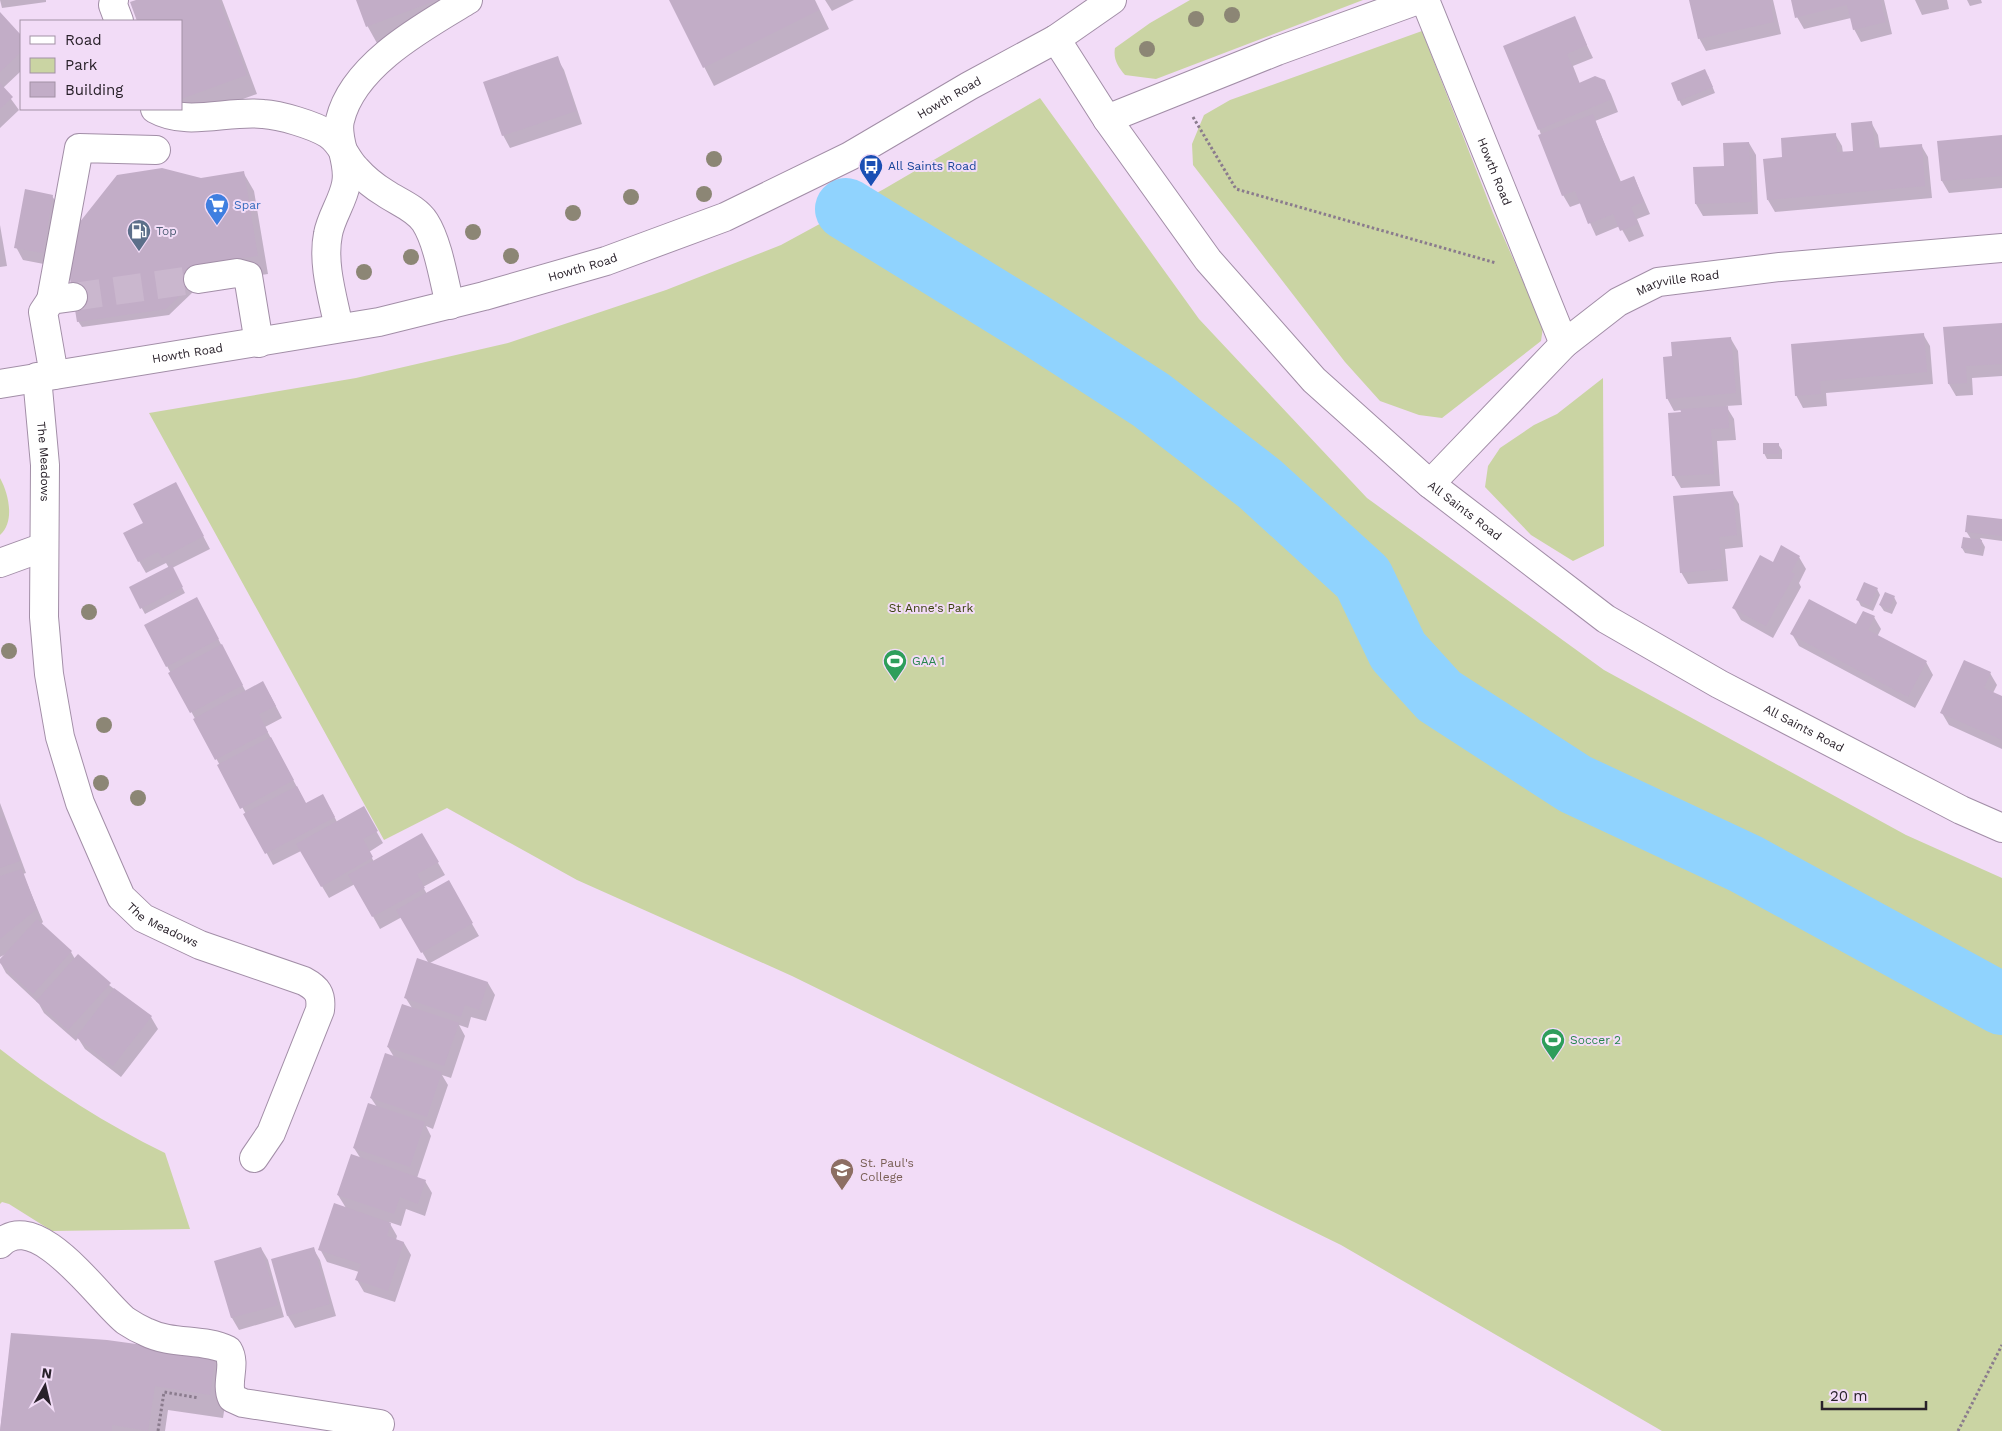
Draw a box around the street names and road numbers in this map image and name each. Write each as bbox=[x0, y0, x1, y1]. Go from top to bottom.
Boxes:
street label: Howth Road bbox=[915, 74, 983, 122]
street label: Howth Road bbox=[1474, 136, 1514, 207]
street label: Howth Road bbox=[546, 250, 619, 284]
street label: Maryville Road bbox=[1634, 268, 1720, 299]
street label: Howth Road bbox=[151, 341, 224, 366]
street label: The Meadows bbox=[34, 421, 52, 502]
street label: All Saints Road bbox=[1425, 478, 1504, 543]
street label: All Saints Road bbox=[1761, 701, 1846, 755]
street label: The Meadows bbox=[124, 899, 201, 950]

